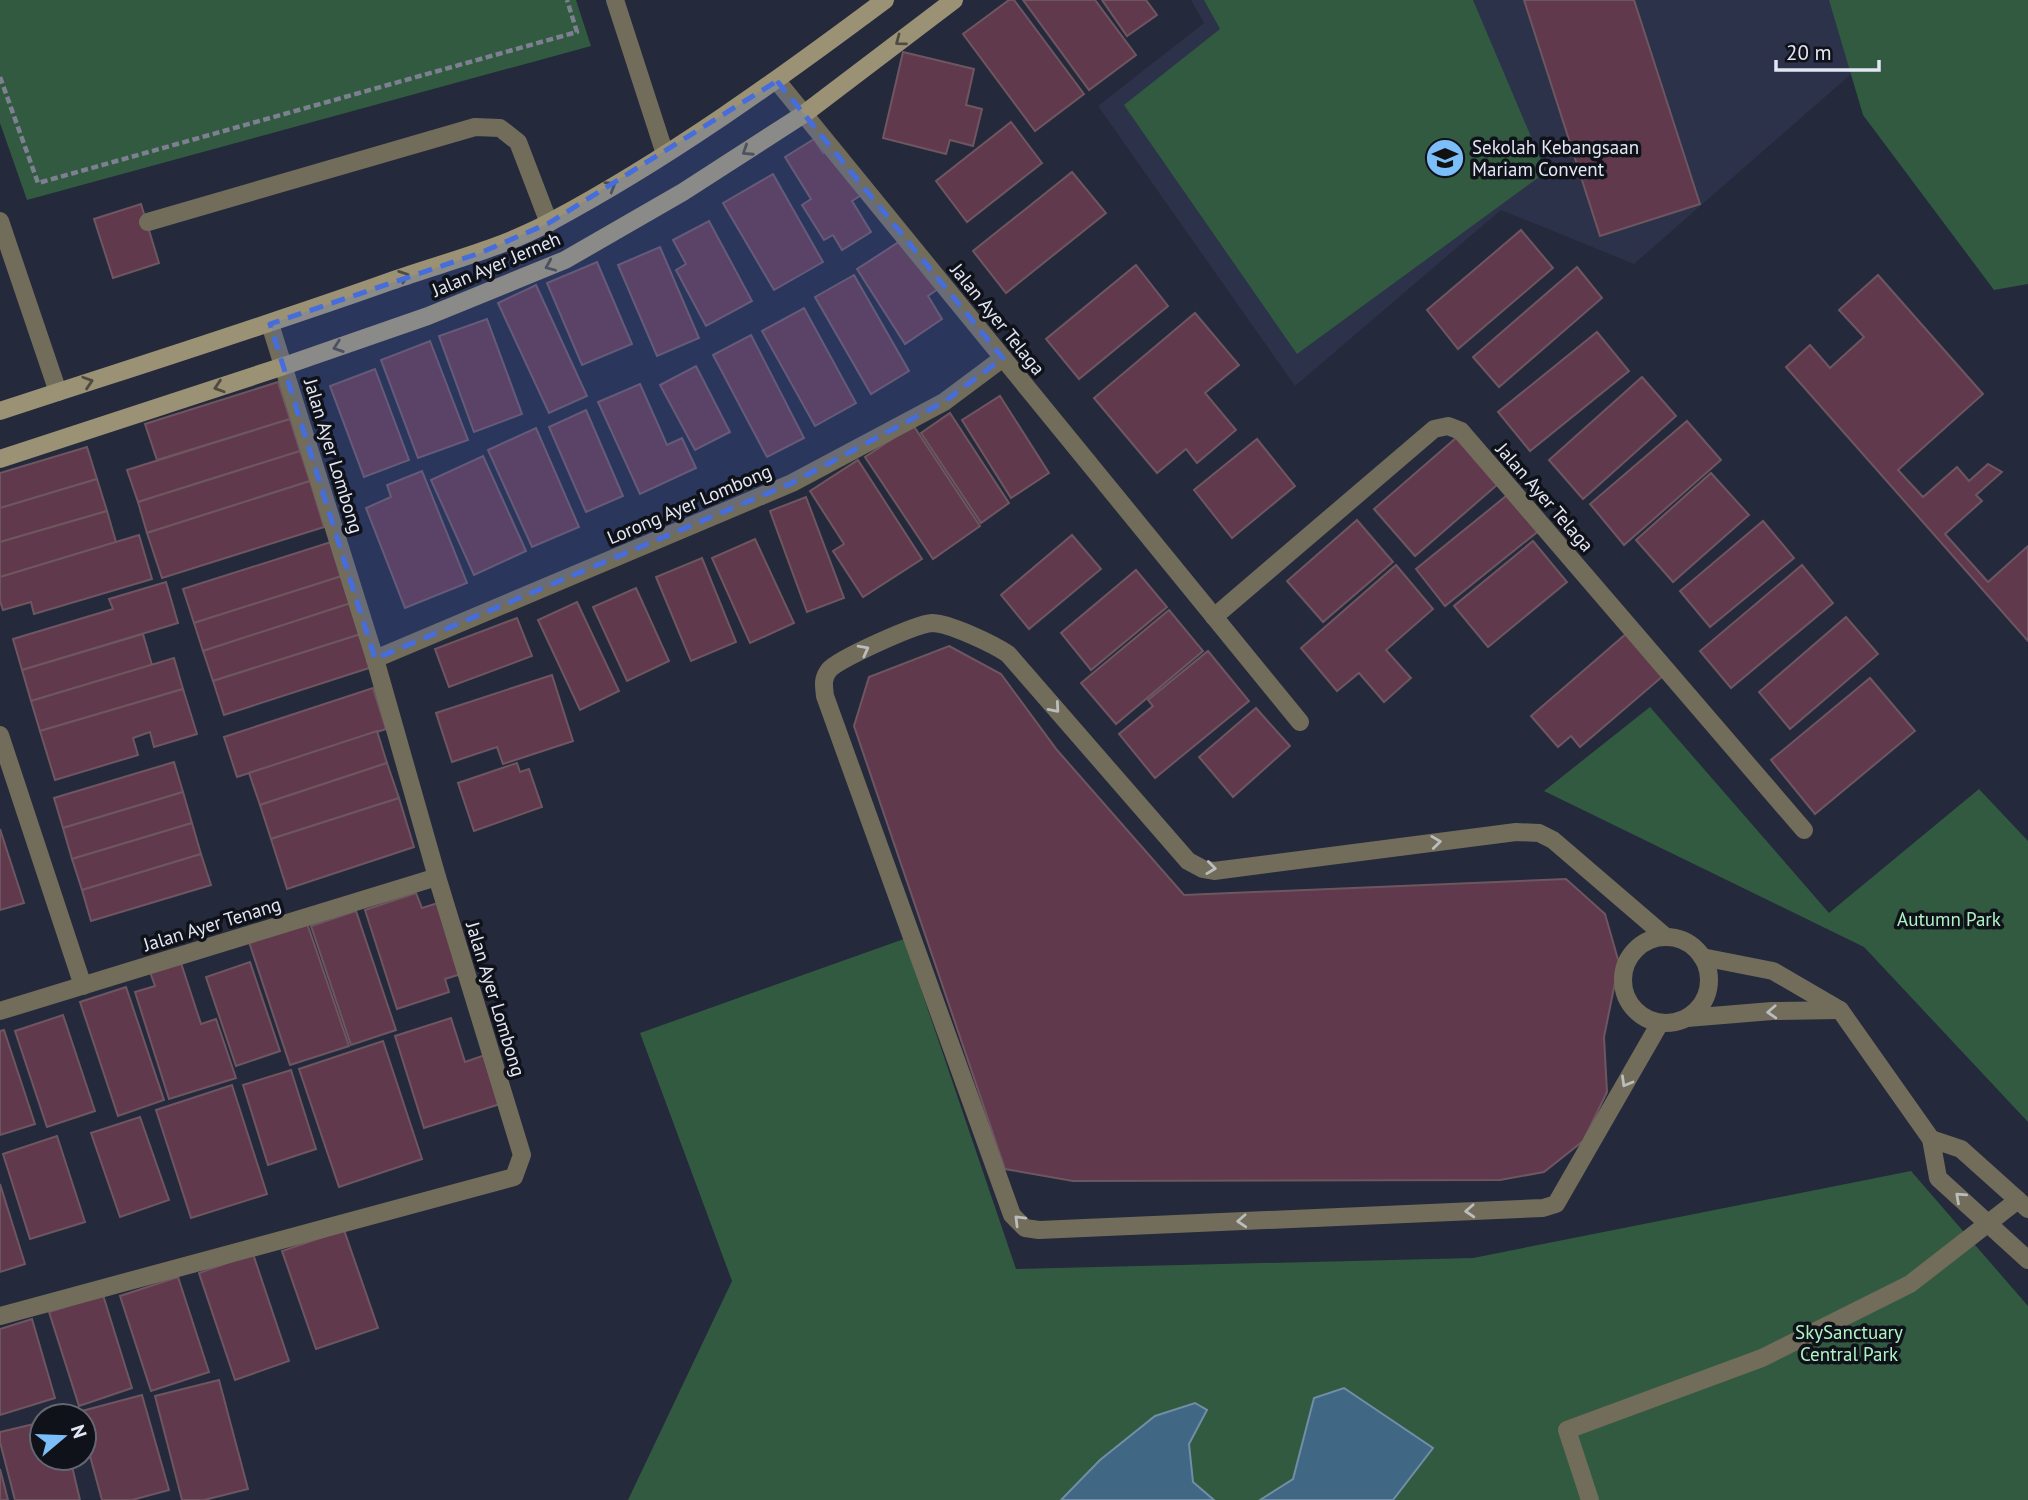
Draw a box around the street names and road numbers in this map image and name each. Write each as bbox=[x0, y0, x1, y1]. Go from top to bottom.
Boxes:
street label: Jalan Ayer Jerneh bbox=[427, 226, 564, 302]
street label: Jalan Ayer Telaga bbox=[945, 257, 1050, 380]
street label: Jalan Ayer Lombong bbox=[299, 375, 369, 536]
street label: Jalan Ayer Telaga bbox=[1490, 437, 1599, 557]
street label: Lorong Ayer Lombong bbox=[603, 459, 775, 549]
street label: Jalan Ayer Tenang bbox=[139, 892, 284, 957]
street label: Jalan Ayer Lombong bbox=[461, 918, 531, 1079]

